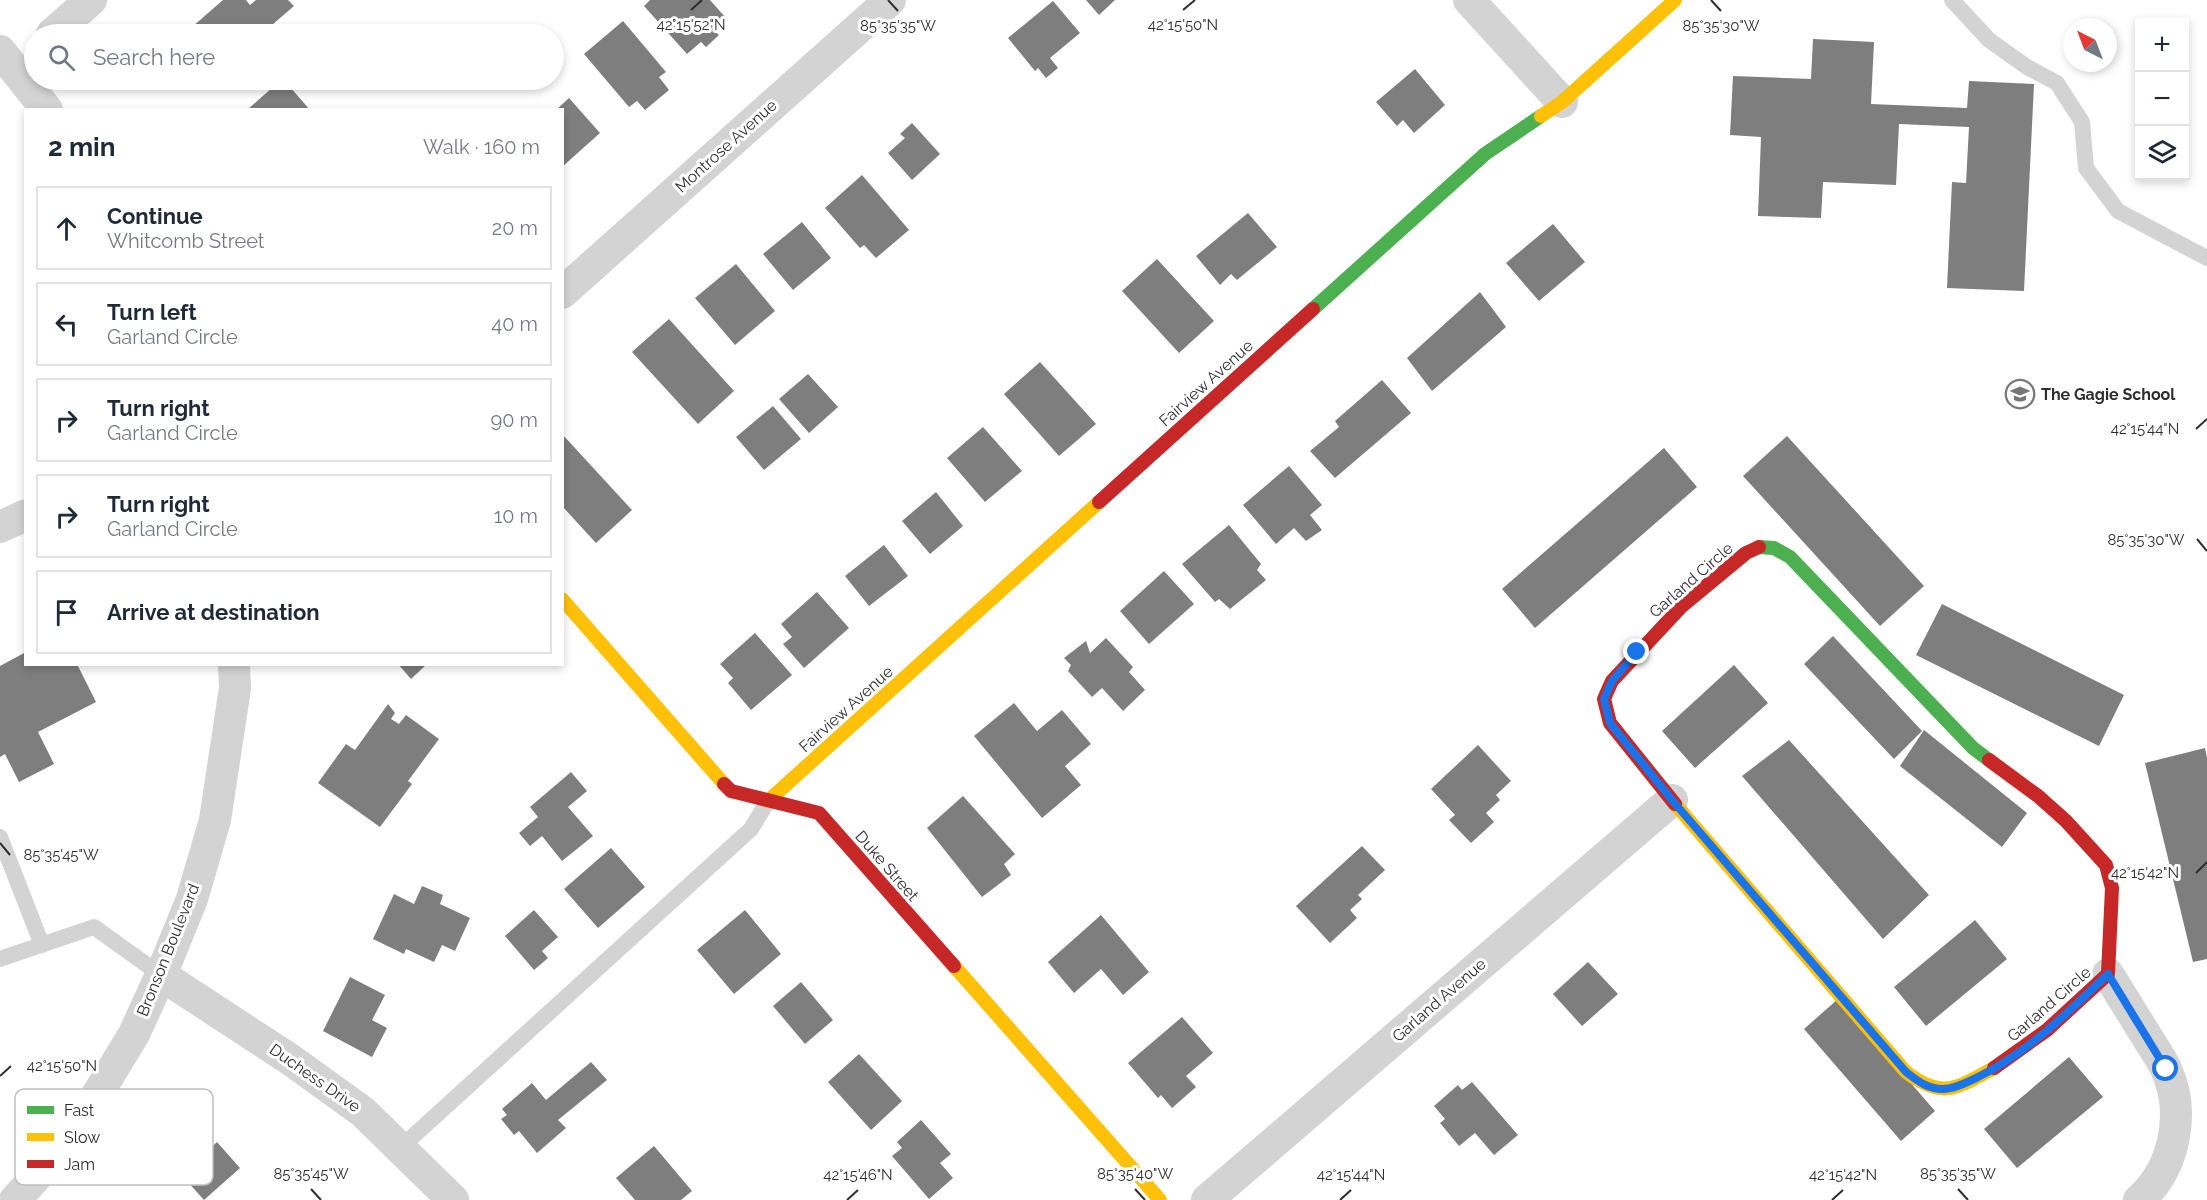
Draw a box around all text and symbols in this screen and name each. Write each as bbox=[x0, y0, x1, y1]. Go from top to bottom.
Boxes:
text: 42°15'52"N bbox=[657, 16, 726, 34]
text: 42°15'50"N bbox=[1148, 16, 1218, 34]
text: 85°35'35"W bbox=[860, 17, 936, 35]
text: 85°35'30"W bbox=[1682, 17, 1760, 35]
north arrow bbox=[2063, 18, 2117, 72]
map controls bbox=[2135, 18, 2189, 180]
button: + bbox=[2135, 18, 2189, 72]
search box bbox=[24, 24, 564, 90]
icon: search bbox=[45, 41, 78, 74]
text: Search here bbox=[93, 44, 215, 70]
button: − bbox=[2135, 72, 2189, 126]
street label: Montrose Avenue bbox=[671, 96, 781, 196]
button: layers bbox=[2135, 126, 2189, 180]
text: 2 min bbox=[48, 132, 115, 162]
text: Walk · 160 m bbox=[423, 135, 540, 159]
text: Continue bbox=[107, 203, 203, 229]
icon: ahead bbox=[50, 212, 83, 245]
text: 20 m bbox=[492, 216, 538, 240]
text: Whitcomb Street bbox=[107, 229, 265, 253]
text: Turn left bbox=[107, 299, 197, 325]
icon: left bbox=[50, 308, 83, 341]
text: 40 m bbox=[491, 312, 538, 336]
text: Garland Circle bbox=[107, 325, 238, 349]
street label: Fairview Avenue bbox=[1155, 336, 1257, 430]
school or university icon: The Gagie School bbox=[2004, 378, 2036, 410]
place label: The Gagie School bbox=[2041, 385, 2176, 404]
text: Turn right bbox=[107, 395, 210, 421]
icon: right bbox=[50, 404, 83, 437]
text: 90 m bbox=[491, 408, 538, 432]
text: 42°15'44"N bbox=[2111, 420, 2179, 438]
text: Garland Circle bbox=[107, 421, 238, 445]
text: Turn right bbox=[107, 491, 210, 517]
icon: right bbox=[50, 500, 83, 533]
text: 10 m bbox=[494, 504, 538, 528]
text: Garland Circle bbox=[107, 517, 238, 541]
text: 85°35'30"W bbox=[2107, 531, 2185, 549]
street label: Garland Circle bbox=[1645, 539, 1737, 621]
icon: arrive bbox=[50, 596, 83, 629]
text: Arrive at destination bbox=[107, 599, 320, 625]
route end bbox=[1623, 638, 1649, 664]
street label: Fairview Avenue bbox=[795, 662, 897, 756]
street label: Duke Street bbox=[851, 827, 923, 905]
text: 85°35'45"W bbox=[23, 846, 99, 864]
text: 42°15'42"N bbox=[2111, 864, 2179, 882]
street label: Bronson Boulevard bbox=[133, 881, 203, 1019]
street label: Garland Avenue bbox=[1388, 954, 1490, 1046]
street label: Garland Circle bbox=[2003, 963, 2095, 1045]
street label: Duchess Drive bbox=[266, 1040, 364, 1116]
route start bbox=[2152, 1055, 2178, 1081]
text: 42°15'50"N bbox=[27, 1057, 97, 1075]
legend bbox=[15, 1089, 213, 1185]
text: Fast bbox=[64, 1101, 95, 1120]
text: Slow bbox=[64, 1128, 100, 1147]
text: Jam bbox=[64, 1155, 95, 1174]
text: 85°35'45"W bbox=[273, 1165, 349, 1183]
text: 85°35'40"W bbox=[1097, 1165, 1173, 1183]
text: 85°35'35"W bbox=[1920, 1165, 1996, 1183]
text: 42°15'46"N bbox=[823, 1166, 893, 1184]
text: 42°15'44"N bbox=[1317, 1166, 1385, 1184]
text: 42°15'42"N bbox=[1809, 1166, 1877, 1184]

